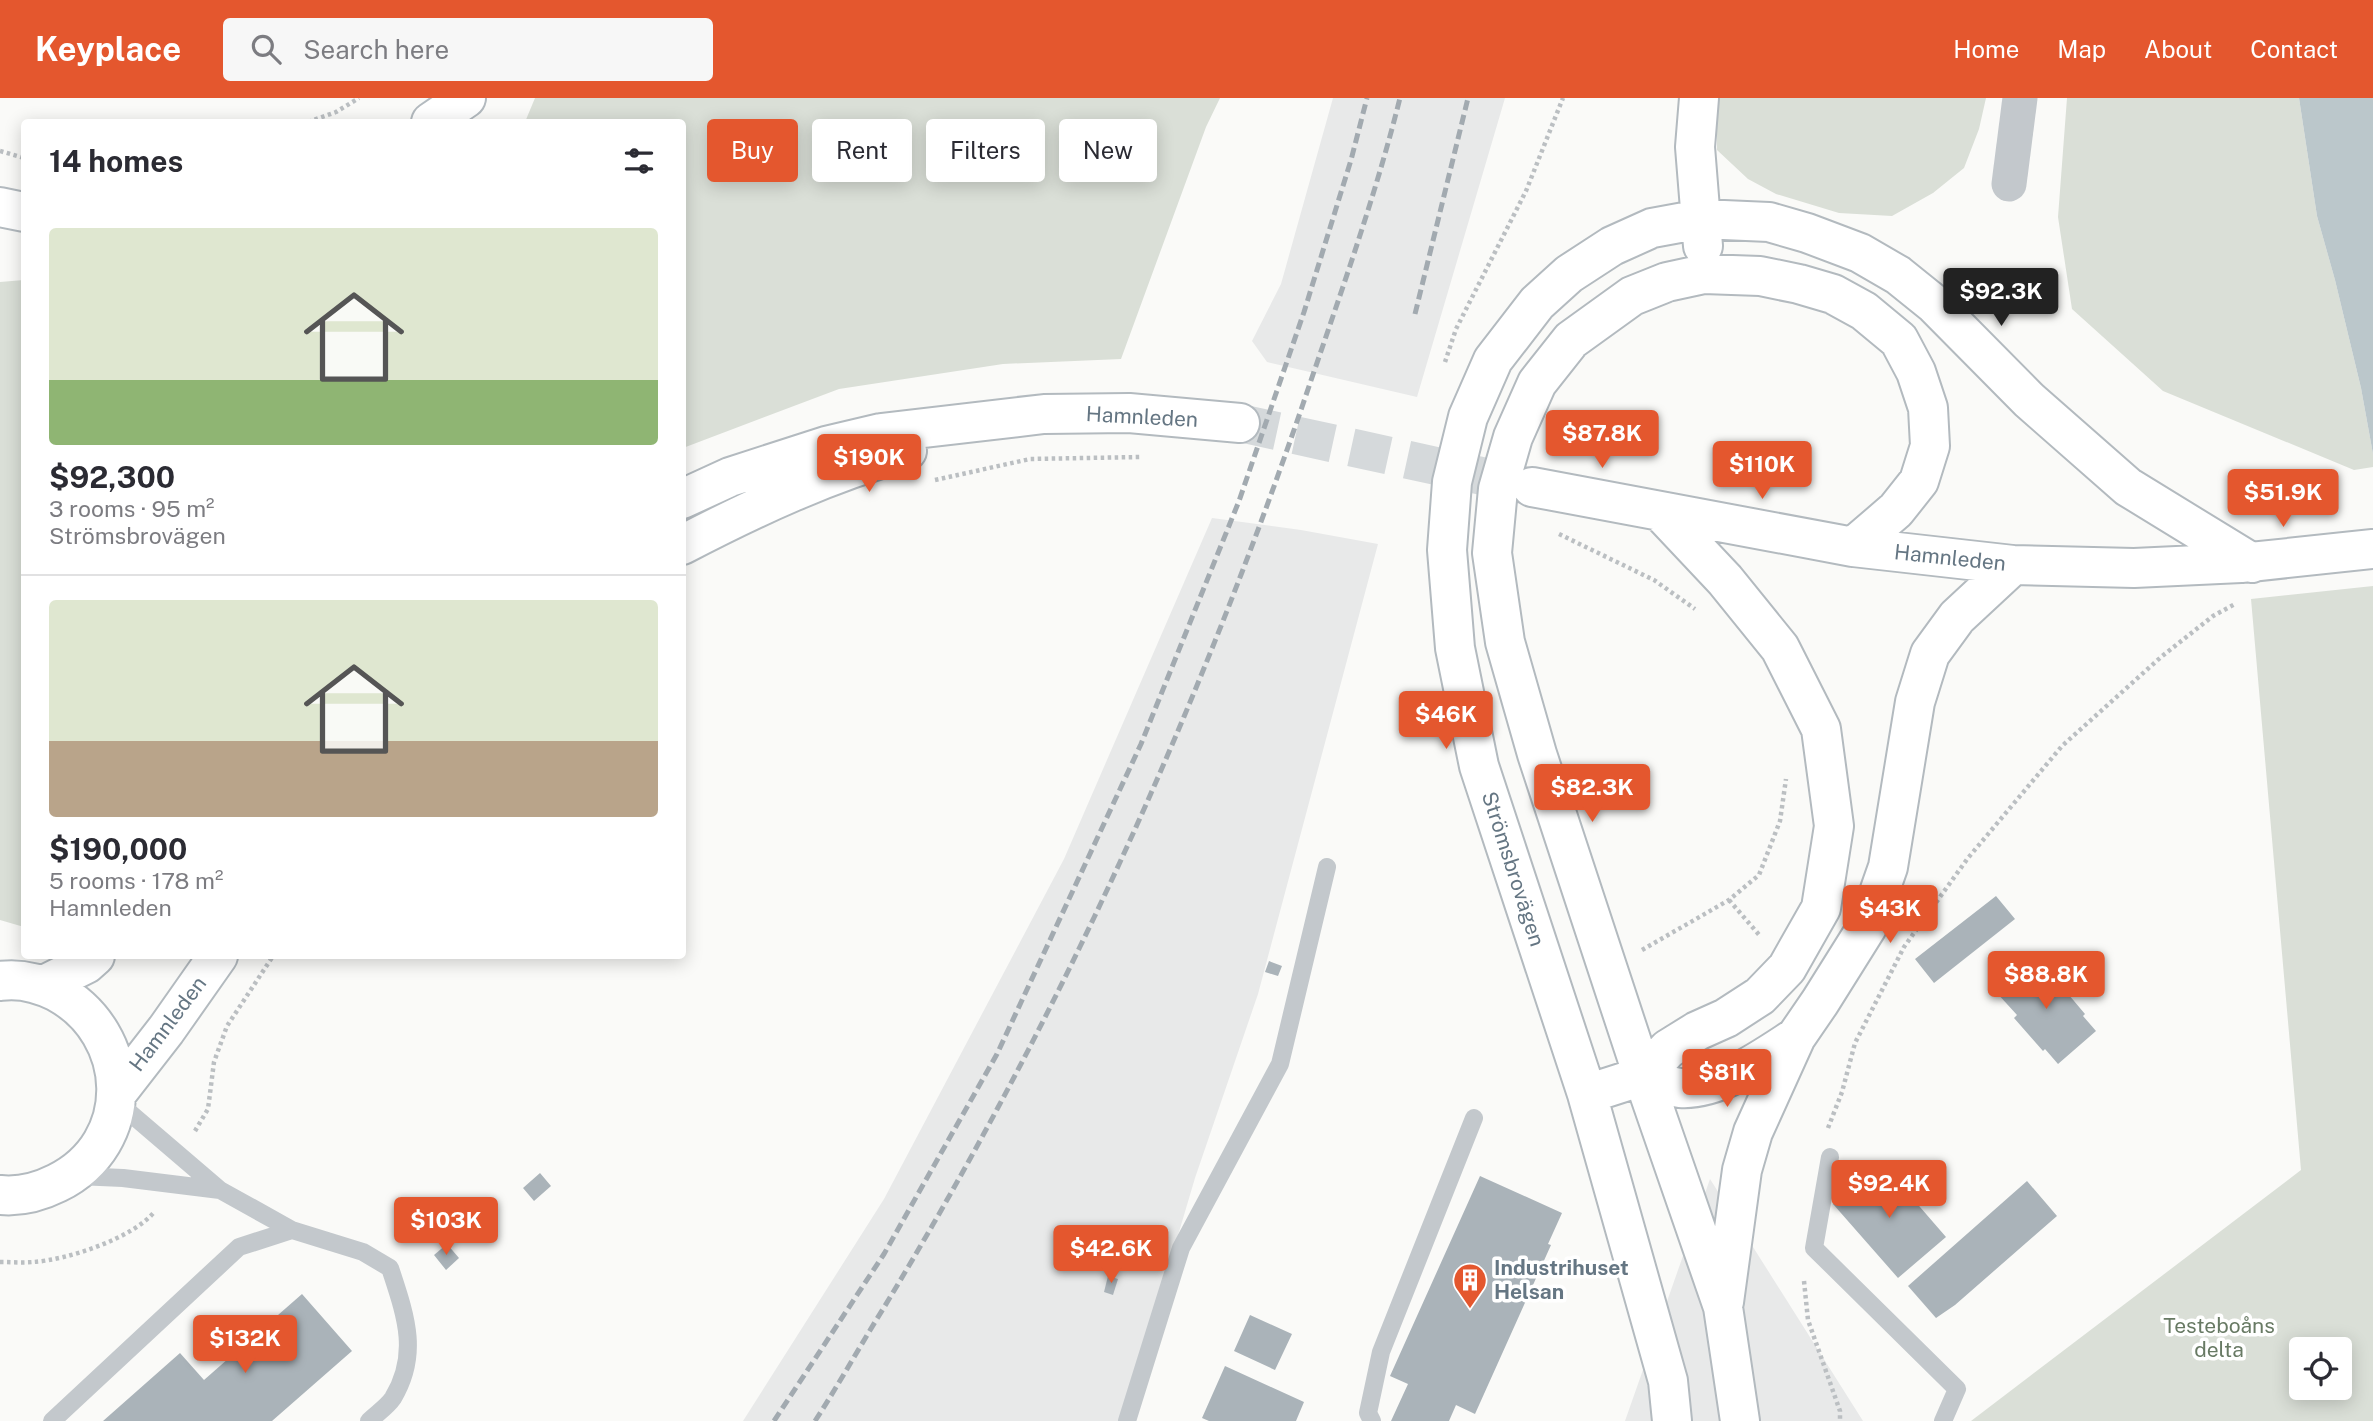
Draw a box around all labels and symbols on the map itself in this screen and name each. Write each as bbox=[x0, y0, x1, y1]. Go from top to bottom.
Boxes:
pin: $92.3K bbox=[1944, 268, 2058, 328]
street label: Hamnleden bbox=[1085, 401, 1199, 432]
pin: $87.8K bbox=[1545, 410, 1659, 470]
pin: $190K bbox=[820, 434, 918, 494]
pin: $110K bbox=[1713, 442, 1811, 501]
pin: $51.9K bbox=[2226, 470, 2340, 529]
street label: Hamnleden bbox=[1893, 539, 2007, 576]
pin: $46K bbox=[1405, 692, 1487, 751]
pin: $82.3K bbox=[1535, 764, 1649, 824]
street label: Strömsbrovägen bbox=[1477, 788, 1550, 949]
pin: $43K bbox=[1849, 886, 1931, 945]
pin: $88.8K bbox=[1989, 951, 2103, 1011]
street label: Hamnleden bbox=[124, 971, 211, 1076]
pin: $81K bbox=[1686, 1049, 1768, 1109]
pin: $92.4K bbox=[1832, 1160, 1946, 1220]
pin: $103K bbox=[397, 1198, 495, 1257]
pin: $42.6K bbox=[1054, 1226, 1168, 1285]
place label: Industrihuset Helsan bbox=[1494, 1255, 1629, 1304]
building icon: Industrihuset Helsan bbox=[1451, 1261, 1489, 1310]
park label: Testeboåns delta bbox=[2163, 1313, 2275, 1362]
pin: $132K bbox=[196, 1316, 294, 1375]

